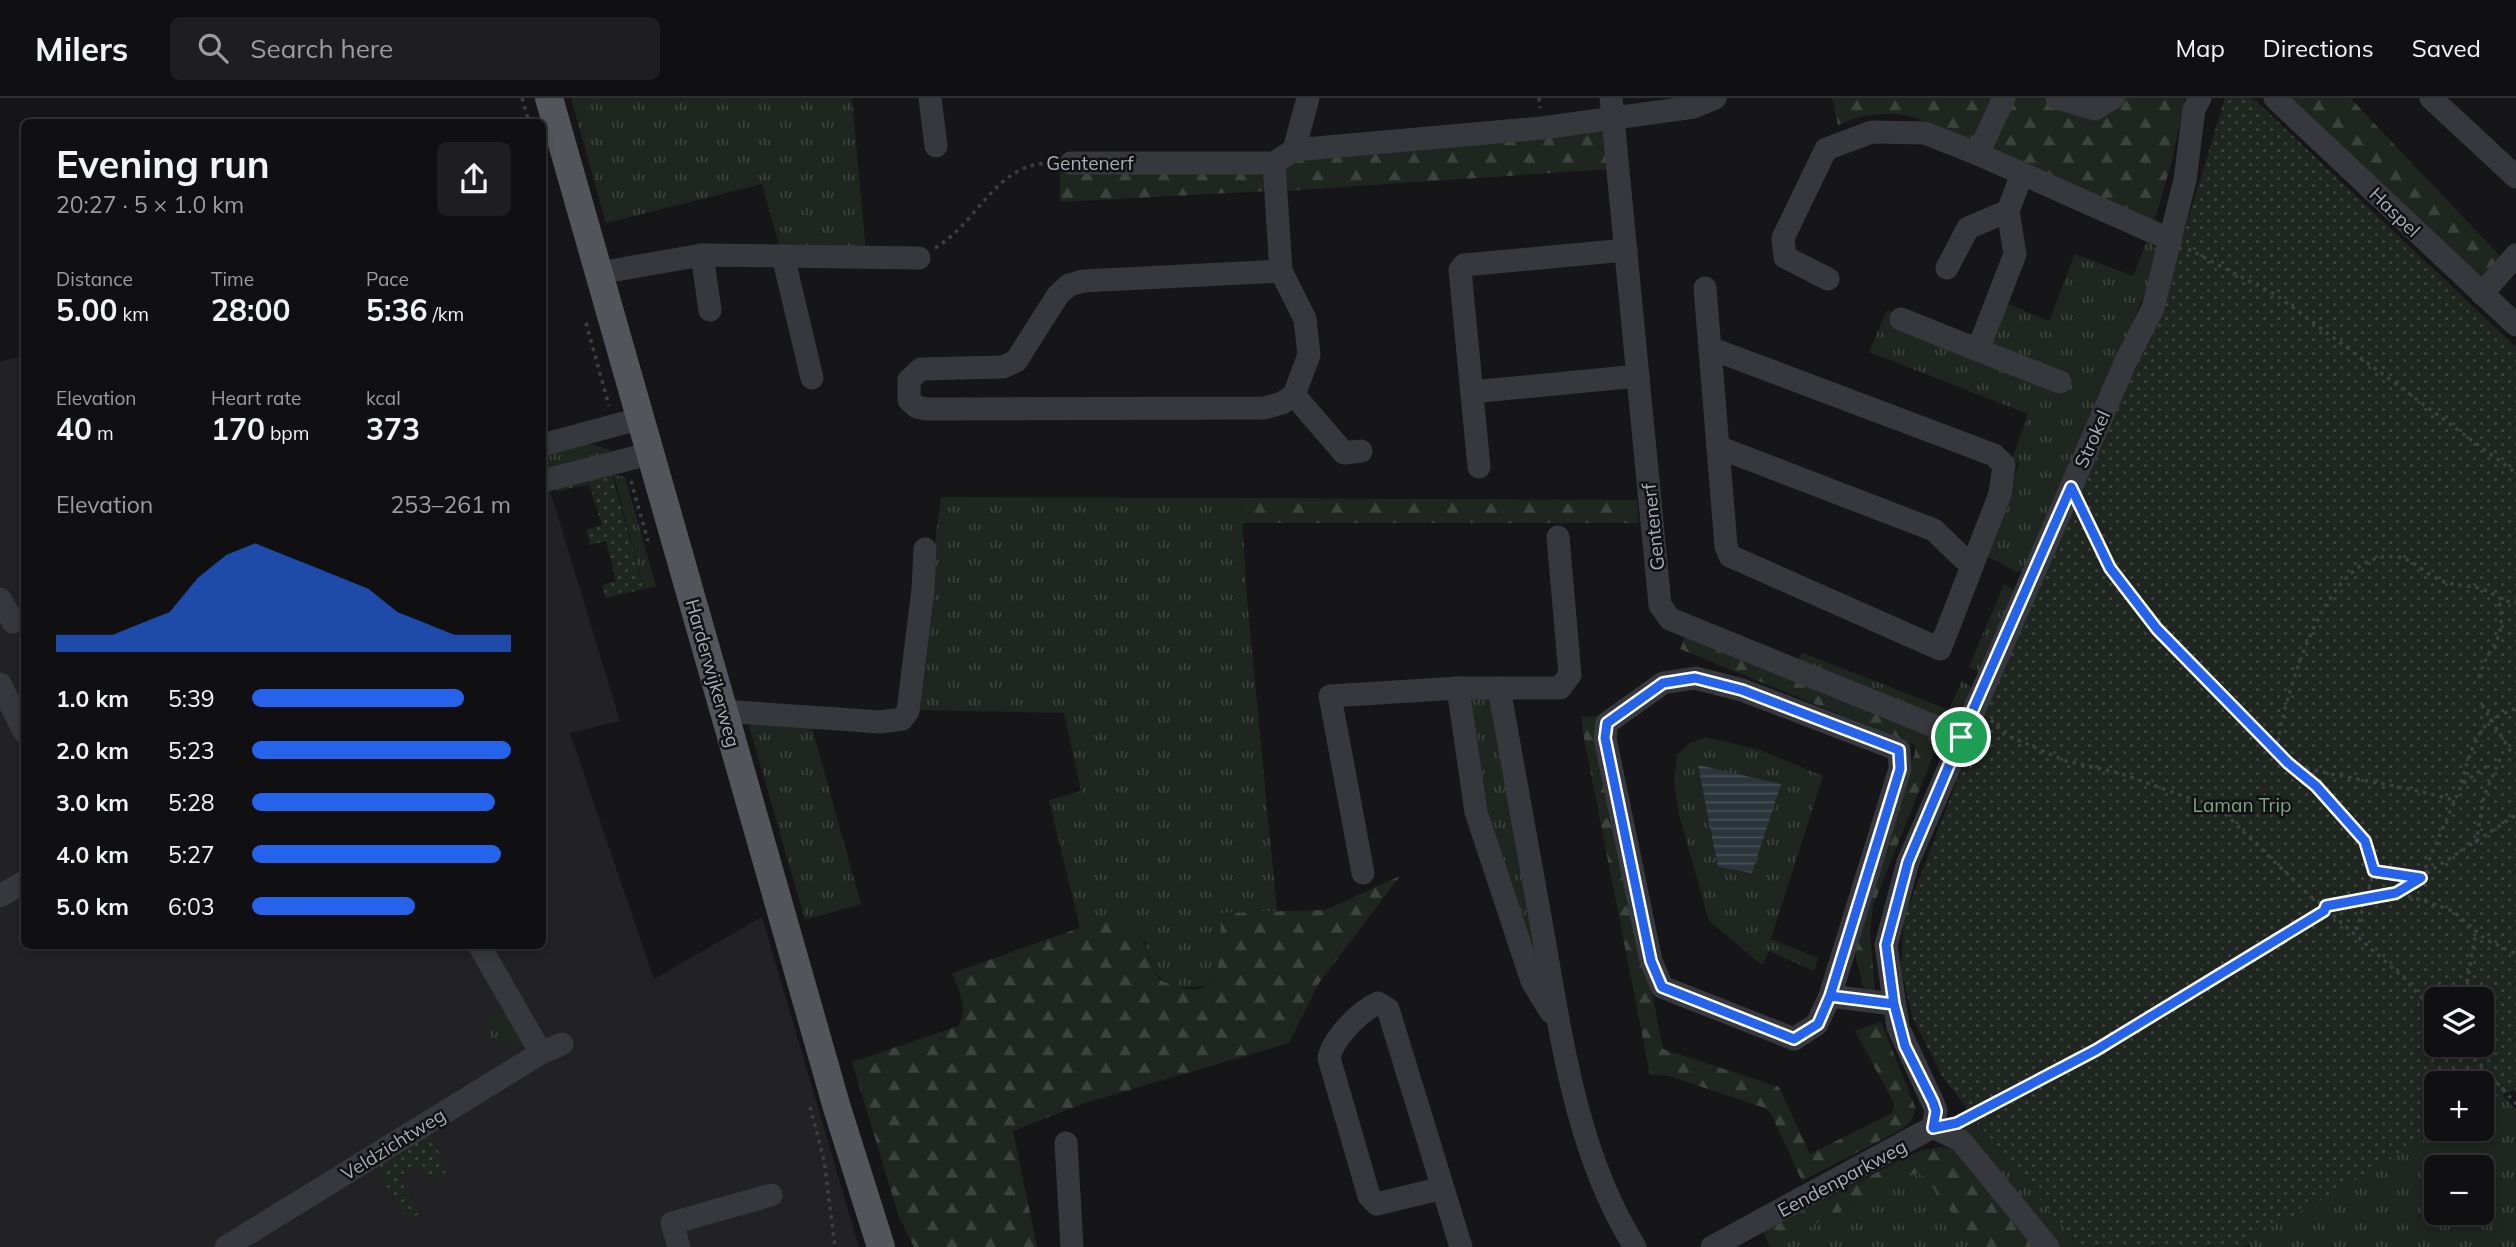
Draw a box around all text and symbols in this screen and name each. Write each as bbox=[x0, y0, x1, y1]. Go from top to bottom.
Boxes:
search box bbox=[170, 17, 660, 80]
text: Milers bbox=[35, 28, 128, 69]
icon: search bbox=[194, 29, 232, 67]
text: Search here bbox=[250, 32, 393, 65]
text: Map bbox=[2175, 33, 2225, 63]
text: Directions bbox=[2263, 33, 2374, 63]
text: Saved bbox=[2412, 33, 2481, 63]
text: Evening run bbox=[56, 140, 270, 188]
button: share bbox=[437, 142, 511, 216]
street label: Gentenerf bbox=[1046, 151, 1134, 175]
street label: Haspel bbox=[2364, 182, 2426, 242]
text: 20:27 · 5 × 1.0 km bbox=[56, 190, 244, 219]
text: Distance bbox=[56, 267, 133, 291]
text: Time bbox=[211, 267, 254, 291]
text: Pace bbox=[366, 267, 409, 291]
text: 5.00 bbox=[56, 291, 117, 329]
text: 28:00 bbox=[211, 291, 290, 329]
text: 5:36 bbox=[366, 291, 427, 329]
text: km bbox=[117, 302, 149, 326]
text: /km bbox=[427, 302, 464, 326]
text: Elevation bbox=[56, 386, 136, 410]
text: Heart rate bbox=[211, 386, 301, 410]
text: kcal bbox=[366, 386, 401, 410]
street label: Strokel bbox=[2069, 406, 2115, 472]
text: 40 bbox=[56, 410, 92, 448]
text: 170 bbox=[211, 410, 265, 448]
text: 373 bbox=[366, 410, 420, 448]
text: m bbox=[92, 421, 114, 445]
text: bpm bbox=[265, 421, 309, 445]
street label: Gentenerf bbox=[1636, 482, 1670, 572]
text: Elevation bbox=[56, 490, 153, 519]
text: 253–261 m bbox=[390, 490, 511, 519]
street label: Harderwijkerweg bbox=[680, 596, 746, 750]
text: 1.0 km bbox=[56, 684, 129, 713]
text: 5:39 bbox=[168, 684, 215, 713]
pin bbox=[1931, 707, 1991, 767]
icon: arrive bbox=[1942, 718, 1980, 756]
text: 2.0 km bbox=[56, 736, 129, 765]
text: 5:23 bbox=[168, 736, 215, 765]
text: 3.0 km bbox=[56, 788, 129, 817]
text: 5:28 bbox=[168, 788, 215, 817]
park label: Laman Trip bbox=[2193, 793, 2291, 817]
text: 4.0 km bbox=[56, 840, 129, 869]
text: 5:27 bbox=[168, 840, 215, 869]
text: 5.0 km bbox=[56, 892, 129, 921]
text: 6:03 bbox=[168, 892, 215, 921]
map controls bbox=[2424, 987, 2494, 1225]
button: layers bbox=[2424, 987, 2494, 1057]
button: + bbox=[2424, 1071, 2494, 1141]
street label: Veldzichtweg bbox=[336, 1102, 450, 1186]
street label: Eendenparkweg bbox=[1773, 1134, 1911, 1222]
button: − bbox=[2424, 1155, 2494, 1225]

